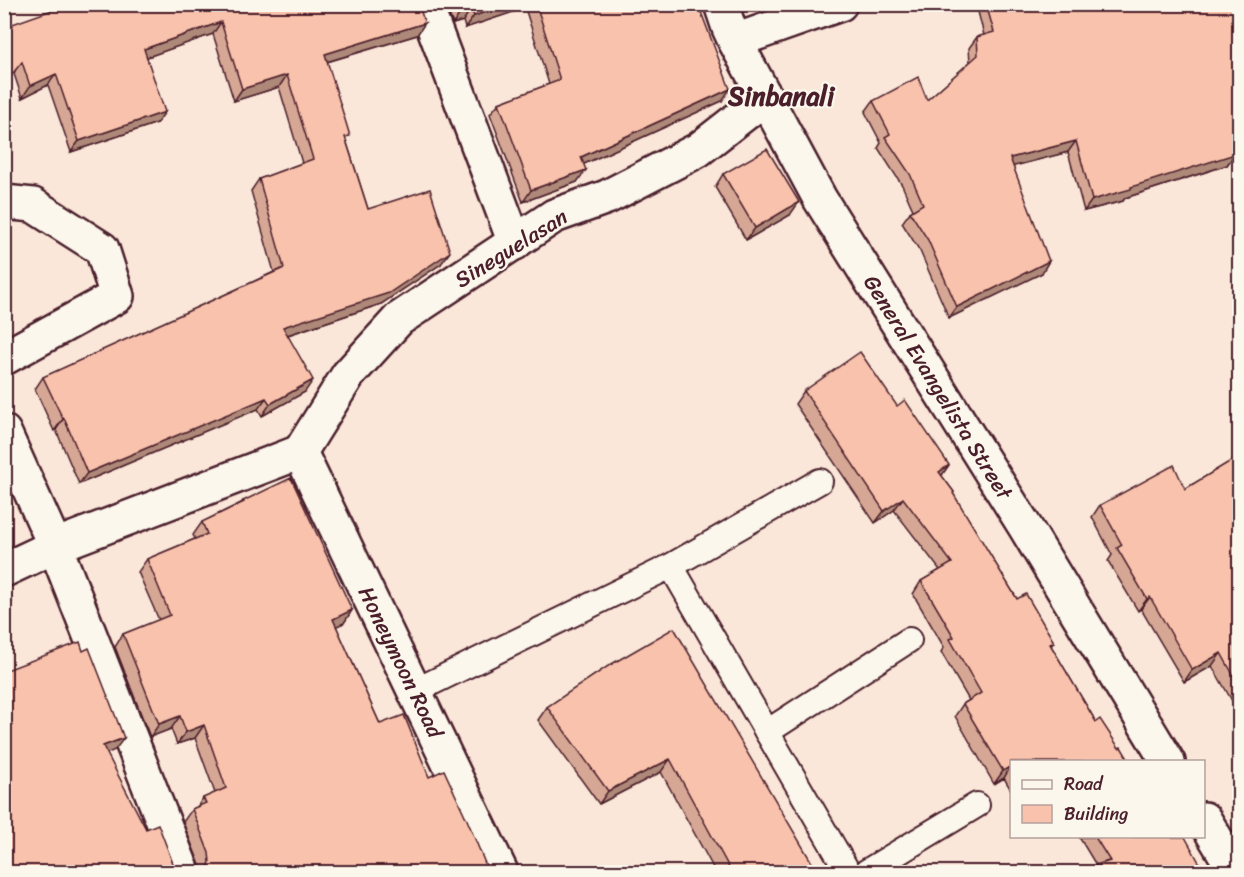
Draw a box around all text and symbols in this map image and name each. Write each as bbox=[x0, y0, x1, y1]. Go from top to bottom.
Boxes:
district label: Sinbanali bbox=[727, 73, 836, 119]
street label: Sineguelasan bbox=[447, 198, 576, 298]
street label: General Evangelista Street bbox=[853, 267, 1024, 508]
street label: Honeymoon Road bbox=[347, 579, 455, 746]
legend bbox=[1010, 760, 1205, 838]
text: Road bbox=[1064, 768, 1104, 800]
text: Building bbox=[1064, 798, 1128, 830]

